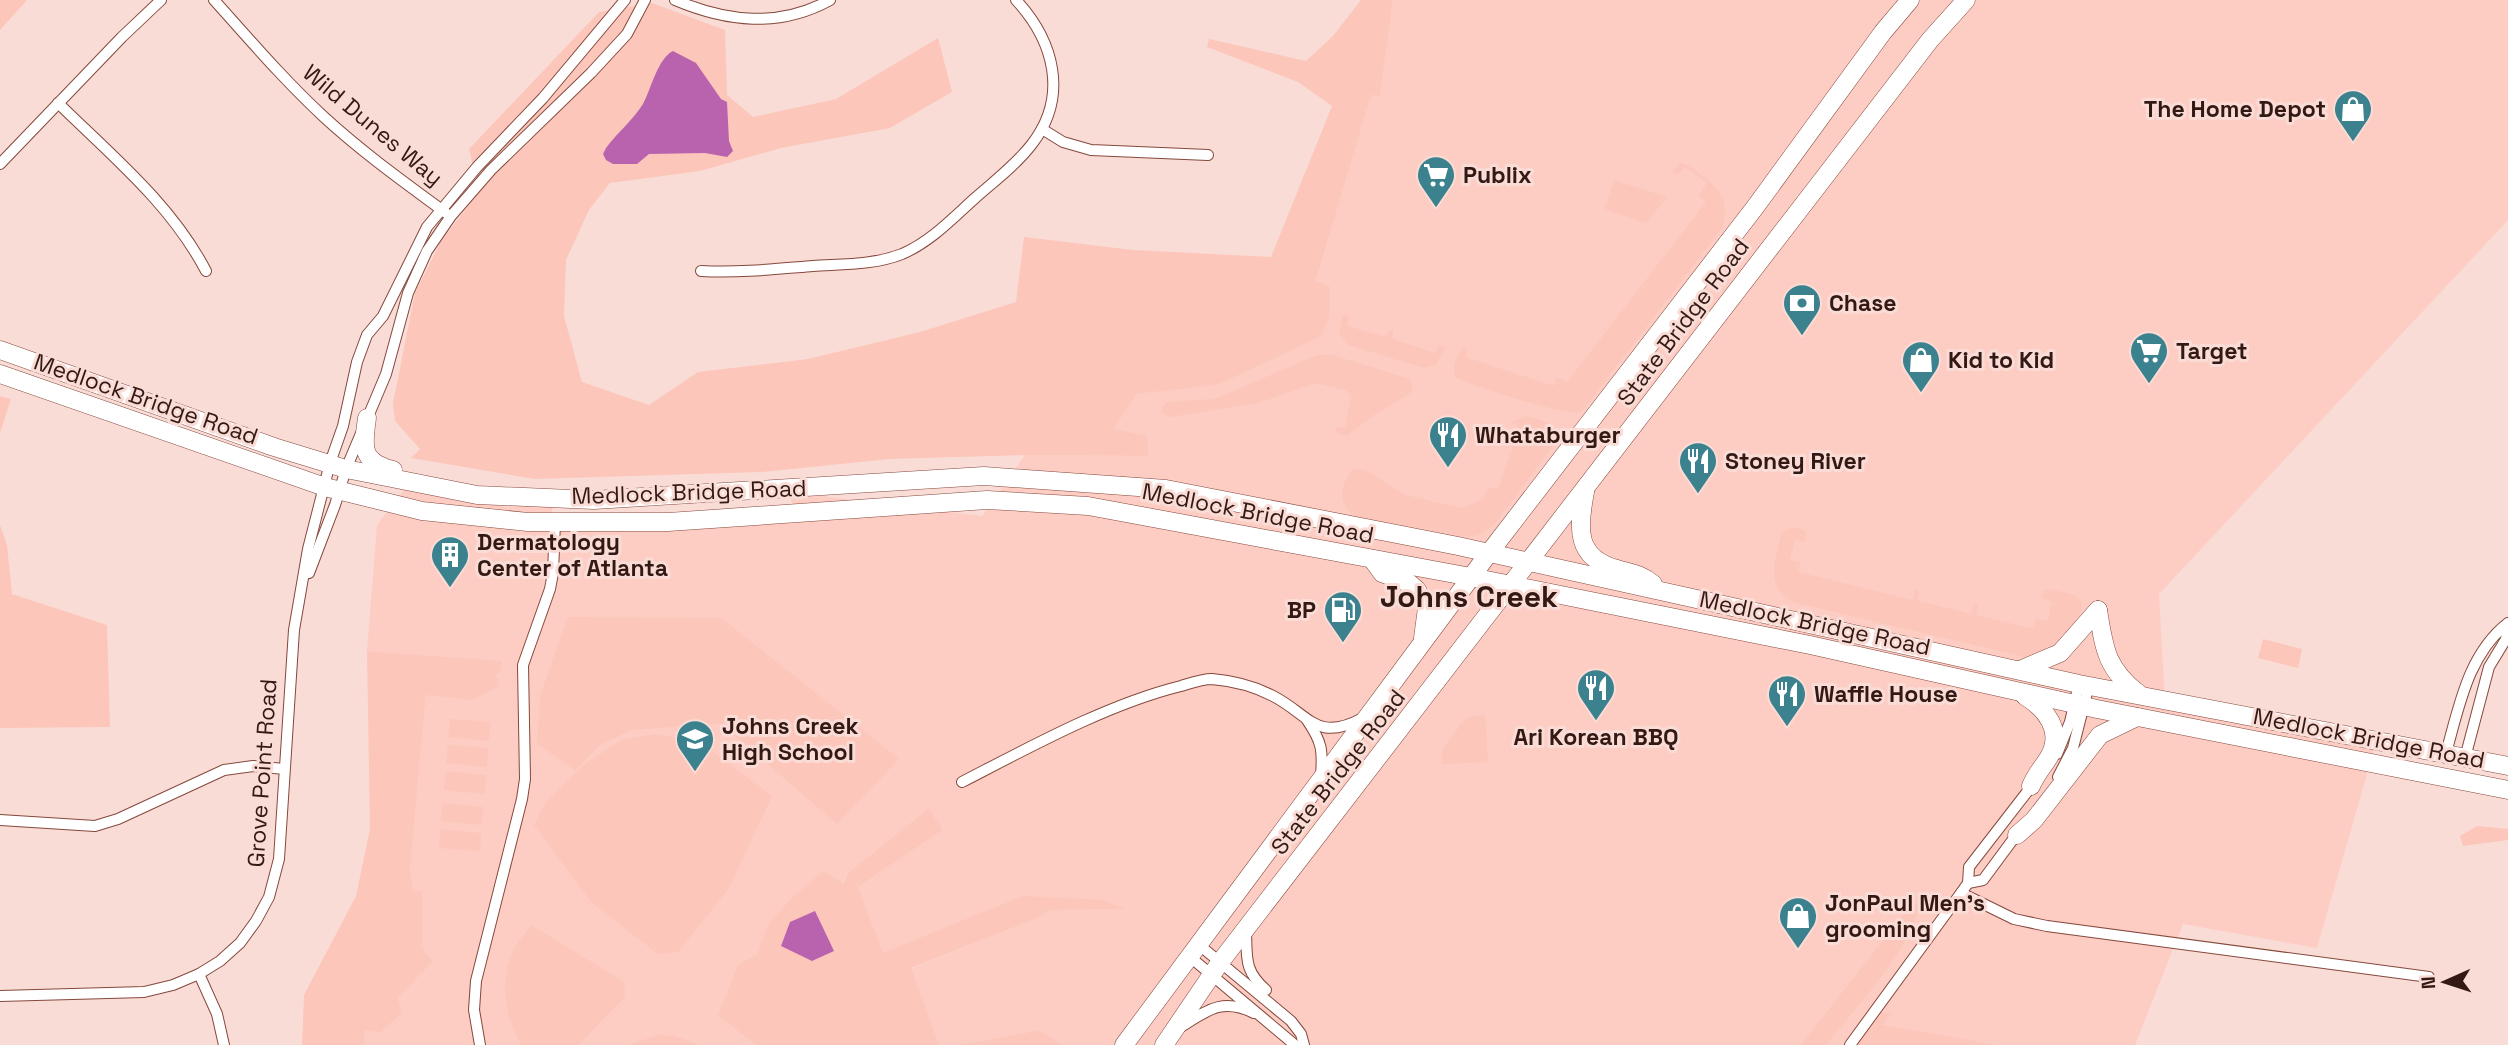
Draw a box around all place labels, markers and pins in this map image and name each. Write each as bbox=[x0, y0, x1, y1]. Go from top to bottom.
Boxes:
shop icon: The Home Depot bbox=[2332, 88, 2374, 143]
place label: The Home Depot bbox=[2144, 94, 2326, 124]
supermarket icon: Publix bbox=[1415, 154, 1457, 209]
place label: Publix bbox=[1463, 160, 1532, 190]
bank icon: Chase bbox=[1781, 282, 1823, 337]
place label: Chase bbox=[1829, 288, 1897, 318]
supermarket icon: Target bbox=[2128, 330, 2170, 385]
place label: Target bbox=[2176, 336, 2248, 366]
shop icon: Kid to Kid bbox=[1900, 339, 1942, 394]
place label: Kid to Kid bbox=[1948, 345, 2054, 375]
restaurant icon: Whataburger bbox=[1427, 414, 1469, 469]
place label: Whataburger bbox=[1475, 420, 1621, 450]
restaurant icon: Stoney River bbox=[1677, 440, 1719, 495]
place label: Stoney River bbox=[1725, 446, 1866, 476]
place label: Dermatology Center of Atlanta bbox=[477, 527, 668, 583]
building icon: Dermatology Center of Atlanta bbox=[429, 534, 471, 589]
fuel station icon: BP bbox=[1322, 589, 1364, 644]
place label: BP bbox=[1287, 595, 1316, 625]
restaurant icon: Ari Korean BBQ bbox=[1575, 667, 1617, 722]
restaurant icon: Waffle House bbox=[1766, 673, 1808, 728]
place label: Waffle House bbox=[1814, 679, 1958, 709]
place label: Johns Creek High School bbox=[722, 711, 859, 767]
school or university icon: Johns Creek High School bbox=[674, 718, 716, 773]
place label: Ari Korean BBQ bbox=[1513, 722, 1679, 752]
place label: JonPaul Men's grooming bbox=[1825, 888, 1985, 944]
shop icon: JonPaul Men's grooming bbox=[1777, 895, 1819, 950]

